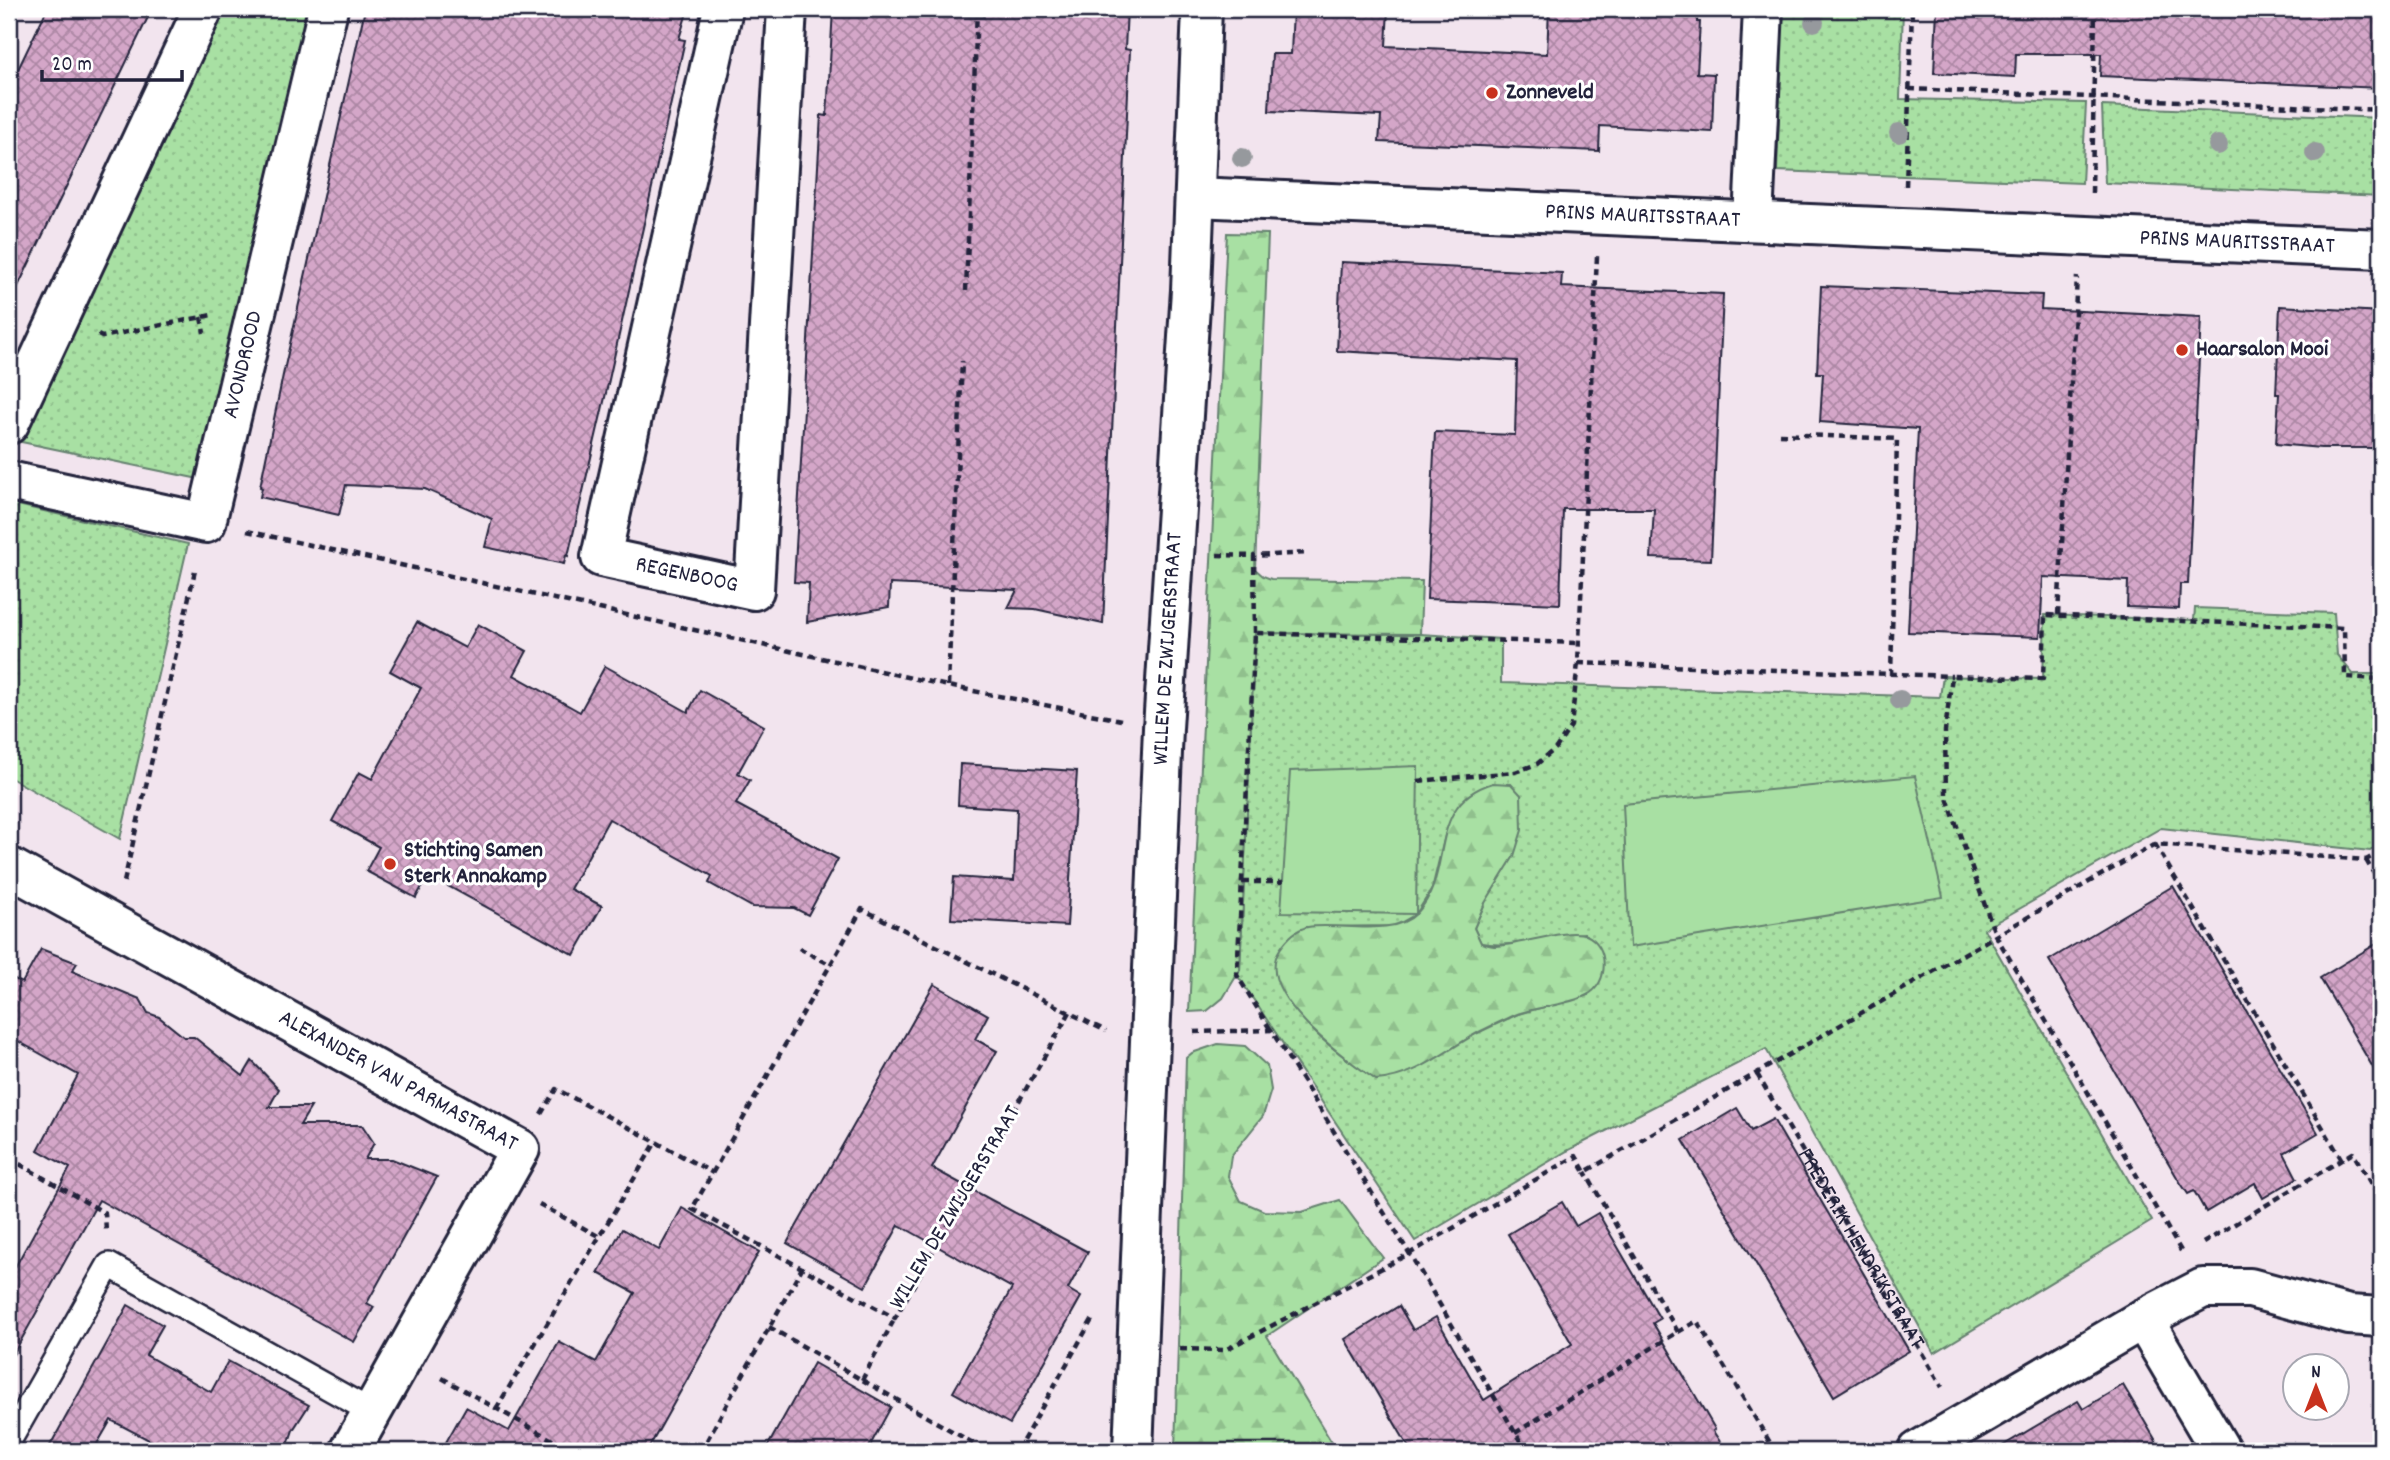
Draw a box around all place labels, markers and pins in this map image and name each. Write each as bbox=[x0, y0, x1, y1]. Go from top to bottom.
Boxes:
place label: Zonneveld bbox=[1506, 77, 1594, 110]
marker: Zonneveld bbox=[1484, 85, 1500, 101]
place label: Haarsalon Mooi bbox=[2196, 334, 2329, 367]
marker: Haarsalon Mooi bbox=[2174, 342, 2190, 358]
place label: Stichting Samen Sterk Annakamp bbox=[404, 835, 548, 894]
marker: Stichting Samen Sterk Annakamp bbox=[382, 856, 398, 872]

